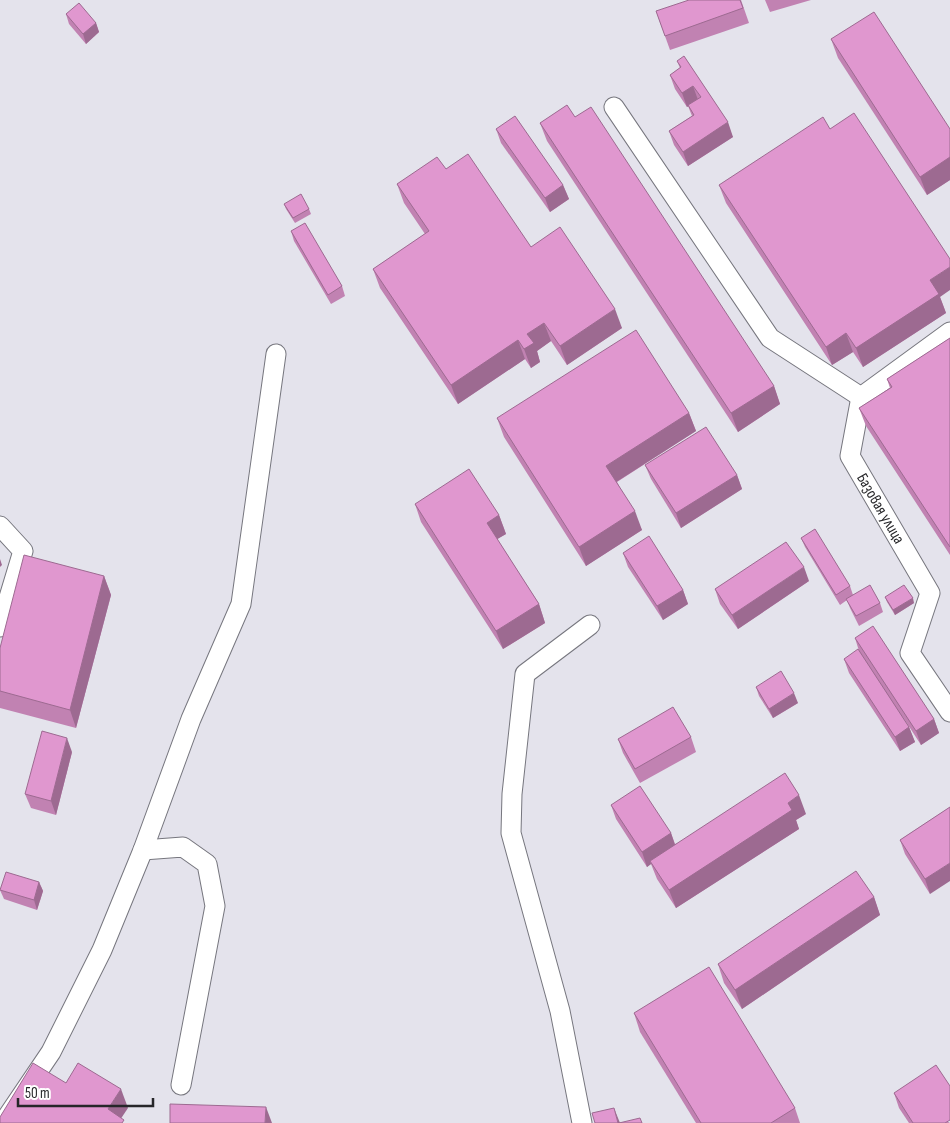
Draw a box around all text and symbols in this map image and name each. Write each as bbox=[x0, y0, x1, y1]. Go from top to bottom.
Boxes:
street label: Базовая улица bbox=[853, 470, 909, 547]
scale bar bbox=[18, 1076, 152, 1108]
text: 50 m bbox=[25, 1084, 50, 1103]

